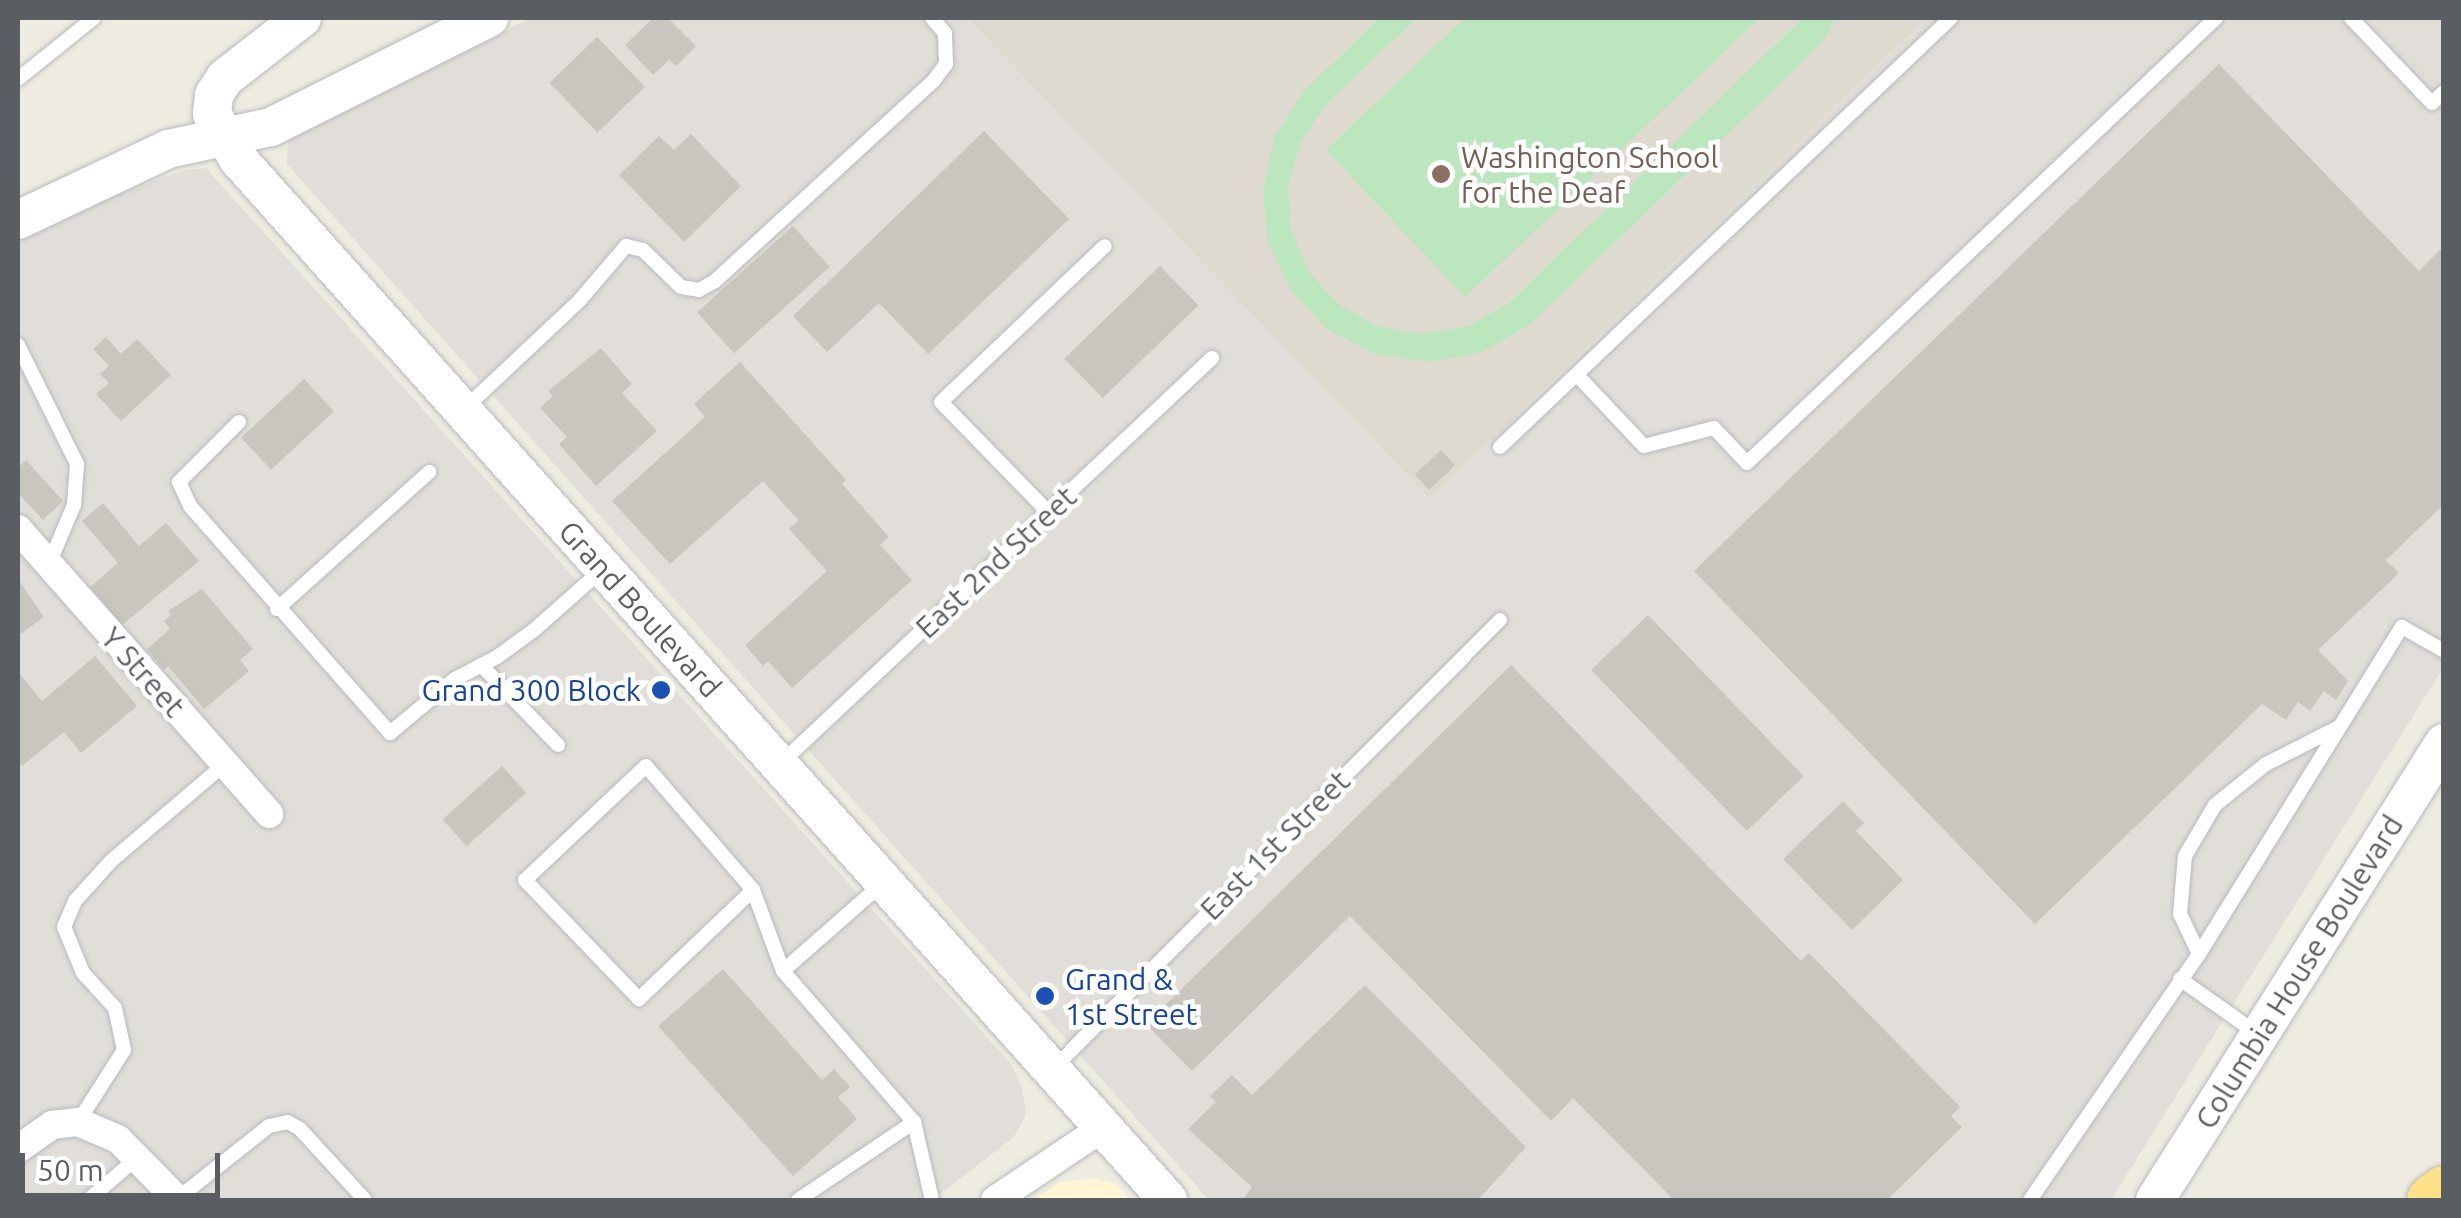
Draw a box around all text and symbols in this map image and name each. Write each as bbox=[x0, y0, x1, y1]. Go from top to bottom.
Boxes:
place label: Washington School for the Deaf bbox=[1461, 139, 1718, 210]
marker: Washington School for the Deaf bbox=[1430, 163, 1452, 185]
street label: East 2nd Street bbox=[908, 479, 1084, 645]
street label: Grand Boulevard bbox=[551, 513, 729, 705]
street label: Y Street bbox=[93, 620, 193, 724]
place label: Grand 300 Block bbox=[422, 672, 641, 708]
marker: Grand 300 Block bbox=[650, 679, 672, 701]
street label: East 1st Street bbox=[1193, 763, 1357, 927]
street label: Columbia House Boulevard bbox=[2188, 809, 2410, 1135]
place label: Grand & 1st Street bbox=[1065, 961, 1197, 1032]
marker: Grand & 1st Street bbox=[1034, 985, 1056, 1007]
scale bar bbox=[25, 1133, 225, 1195]
text: 50 m bbox=[37, 1153, 104, 1187]

